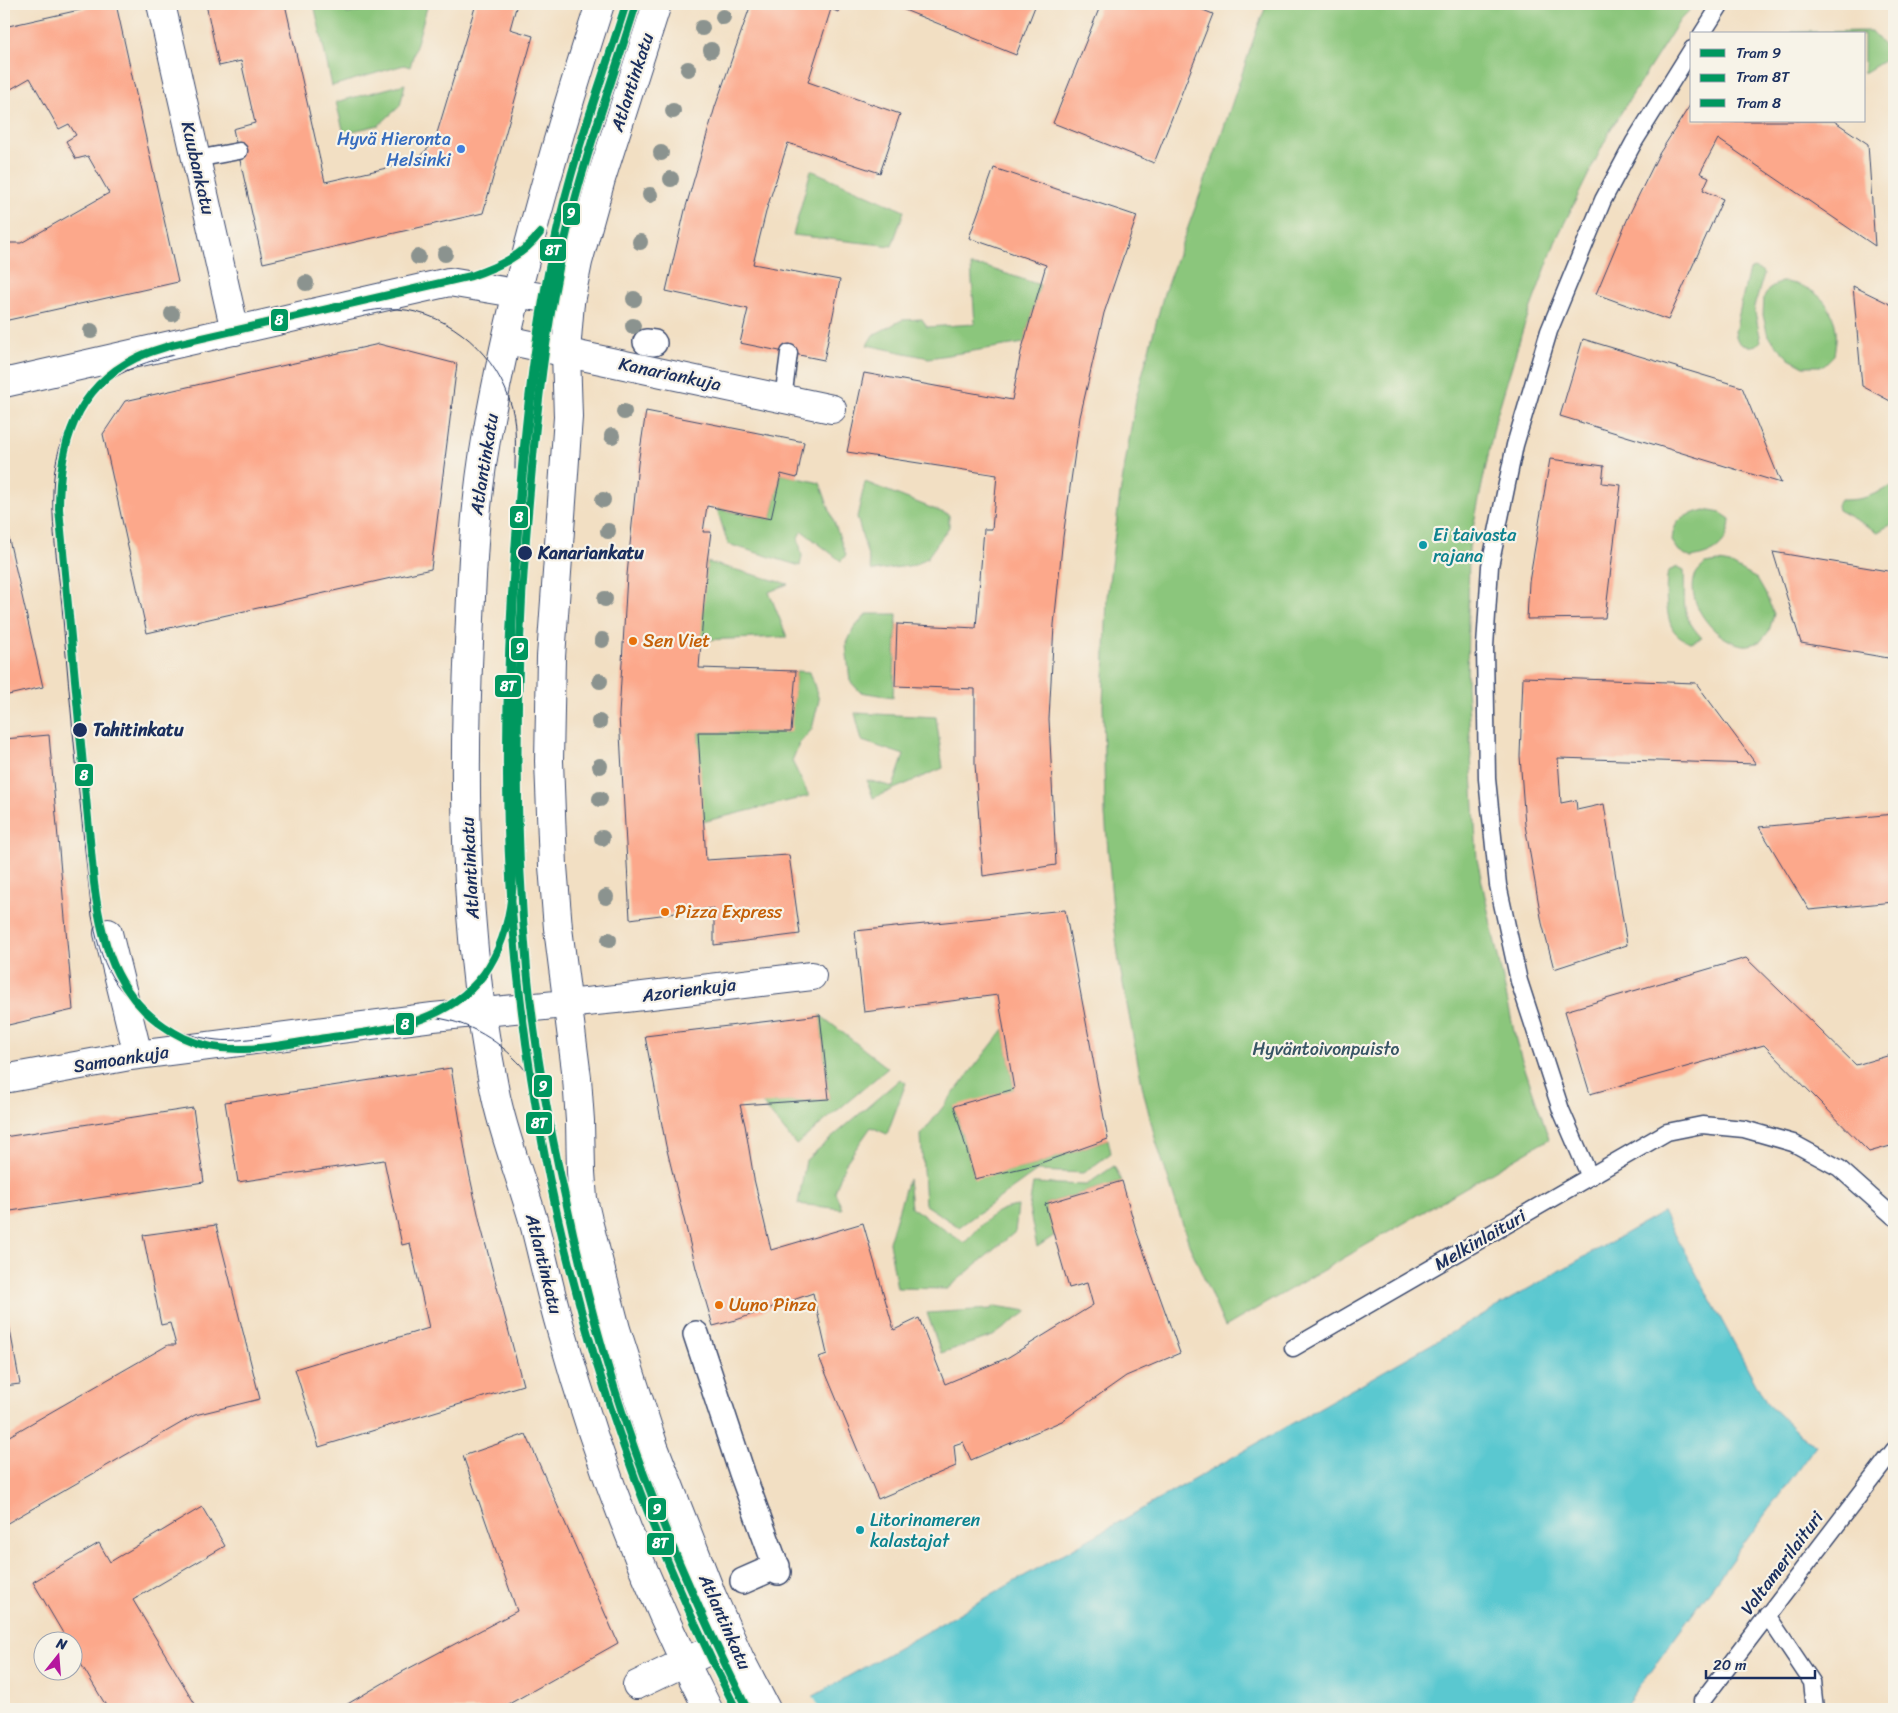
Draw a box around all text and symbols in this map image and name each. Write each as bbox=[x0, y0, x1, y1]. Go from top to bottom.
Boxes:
street label: Atlantinkatu bbox=[601, 28, 663, 137]
legend bbox=[1690, 32, 1866, 122]
text: Tram 9 bbox=[1736, 40, 1781, 66]
text: Tram 8T bbox=[1736, 64, 1790, 90]
text: Tram 8 bbox=[1736, 90, 1781, 116]
street label: Kuubankatu bbox=[172, 118, 224, 218]
place label: Hyvä Hieronta Helsinki bbox=[337, 123, 452, 176]
marker: Hyvä Hieronta Helsinki bbox=[455, 143, 467, 155]
text: 9 bbox=[567, 201, 576, 226]
line badge: 9 bbox=[562, 202, 581, 226]
line badge: 8T bbox=[539, 238, 567, 262]
text: 8T bbox=[544, 238, 562, 263]
line badge: 8 bbox=[270, 308, 289, 332]
text: 8 bbox=[274, 308, 284, 333]
street label: Kanariankuja bbox=[616, 348, 724, 400]
street label: Atlantinkatu bbox=[460, 411, 508, 518]
line badge: 8 bbox=[509, 505, 529, 529]
text: 8 bbox=[514, 505, 524, 530]
place label: Ei taivasta rajana bbox=[1433, 519, 1517, 572]
place label: Kanariankatu bbox=[537, 537, 644, 569]
marker: Ei taivasta rajana bbox=[1417, 539, 1429, 551]
marker: Kanariankatu bbox=[516, 544, 534, 562]
place label: Sen Viet bbox=[643, 625, 710, 657]
marker: Sen Viet bbox=[627, 635, 639, 647]
text: 9 bbox=[516, 636, 525, 661]
line badge: 9 bbox=[510, 637, 529, 661]
line badge: 8T bbox=[494, 674, 522, 698]
text: 8T bbox=[499, 674, 517, 699]
place label: Tahitinkatu bbox=[93, 714, 184, 746]
marker: Tahitinkatu bbox=[71, 721, 89, 739]
line badge: 8 bbox=[74, 763, 94, 787]
text: 8 bbox=[79, 763, 89, 788]
street label: Atlantinkatu bbox=[451, 816, 489, 921]
place label: Pizza Express bbox=[675, 896, 783, 928]
marker: Pizza Express bbox=[659, 906, 671, 918]
street label: Azorienkuja bbox=[639, 968, 739, 1012]
line badge: 8 bbox=[395, 1012, 415, 1036]
text: 8 bbox=[400, 1012, 410, 1037]
park label: Hyväntoivonpuisto bbox=[1253, 1033, 1400, 1065]
street label: Samoankuja bbox=[71, 1036, 172, 1082]
line badge: 9 bbox=[533, 1074, 553, 1098]
text: 9 bbox=[539, 1074, 548, 1099]
line badge: 8T bbox=[525, 1111, 553, 1135]
text: 8T bbox=[530, 1111, 548, 1136]
street label: Melkinlaituri bbox=[1428, 1200, 1533, 1279]
street label: Atlantinkatu bbox=[516, 1210, 572, 1318]
place label: Uuno Pinza bbox=[729, 1289, 816, 1321]
marker: Uuno Pinza bbox=[713, 1299, 725, 1311]
line badge: 9 bbox=[647, 1497, 667, 1521]
text: 9 bbox=[653, 1497, 662, 1522]
street label: Valtamerilaituri bbox=[1732, 1503, 1833, 1622]
place label: Litorinameren kalastajat bbox=[870, 1504, 981, 1557]
marker: Litorinameren kalastajat bbox=[854, 1524, 866, 1536]
text: 8T bbox=[651, 1531, 669, 1556]
line badge: 8T bbox=[646, 1532, 675, 1556]
street label: Atlantinkatu bbox=[689, 1568, 761, 1676]
north arrow bbox=[32, 1630, 82, 1680]
text: N bbox=[52, 1630, 70, 1658]
scale bar bbox=[1706, 1648, 1814, 1680]
text: 20 m bbox=[1713, 1652, 1747, 1678]

